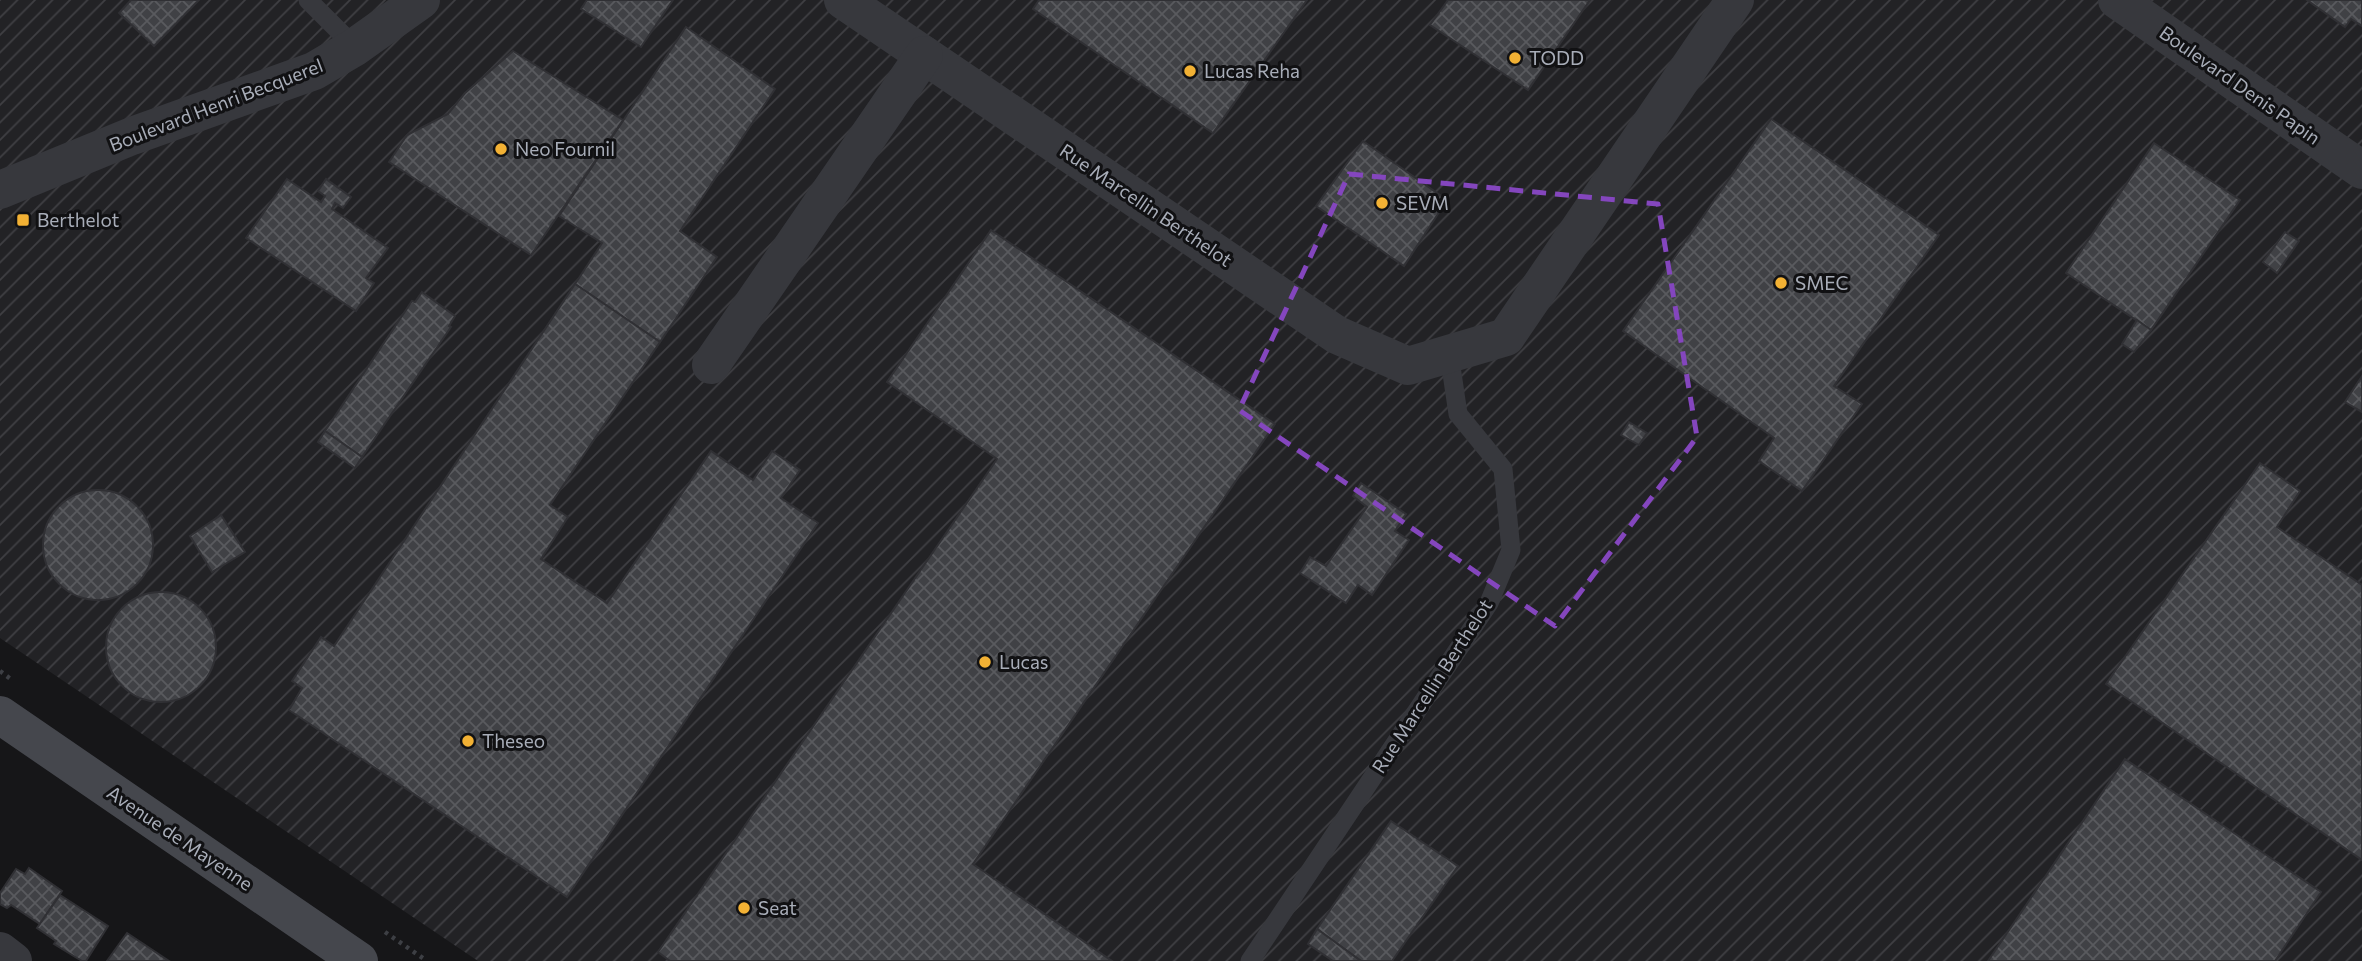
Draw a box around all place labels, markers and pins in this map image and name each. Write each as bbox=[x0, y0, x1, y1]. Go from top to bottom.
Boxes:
place label: TODD bbox=[1529, 46, 1584, 69]
marker: TODD bbox=[1507, 50, 1523, 66]
place label: Lucas Reha bbox=[1204, 59, 1300, 82]
marker: Lucas Reha bbox=[1182, 63, 1198, 79]
place label: Neo Fournil bbox=[515, 137, 615, 160]
marker: Neo Fournil bbox=[493, 141, 509, 157]
place label: SEVM bbox=[1396, 191, 1449, 214]
marker: SEVM bbox=[1374, 195, 1390, 211]
place label: Berthelot bbox=[37, 208, 120, 231]
marker: Berthelot bbox=[15, 212, 31, 228]
place label: SMEC bbox=[1795, 271, 1849, 294]
marker: SMEC bbox=[1773, 275, 1789, 291]
place label: Lucas bbox=[999, 650, 1048, 673]
marker: Lucas bbox=[977, 654, 993, 670]
place label: Theseo bbox=[482, 729, 545, 752]
marker: Theseo bbox=[460, 733, 476, 749]
place label: Seat bbox=[758, 896, 797, 919]
marker: Seat bbox=[736, 900, 752, 916]

